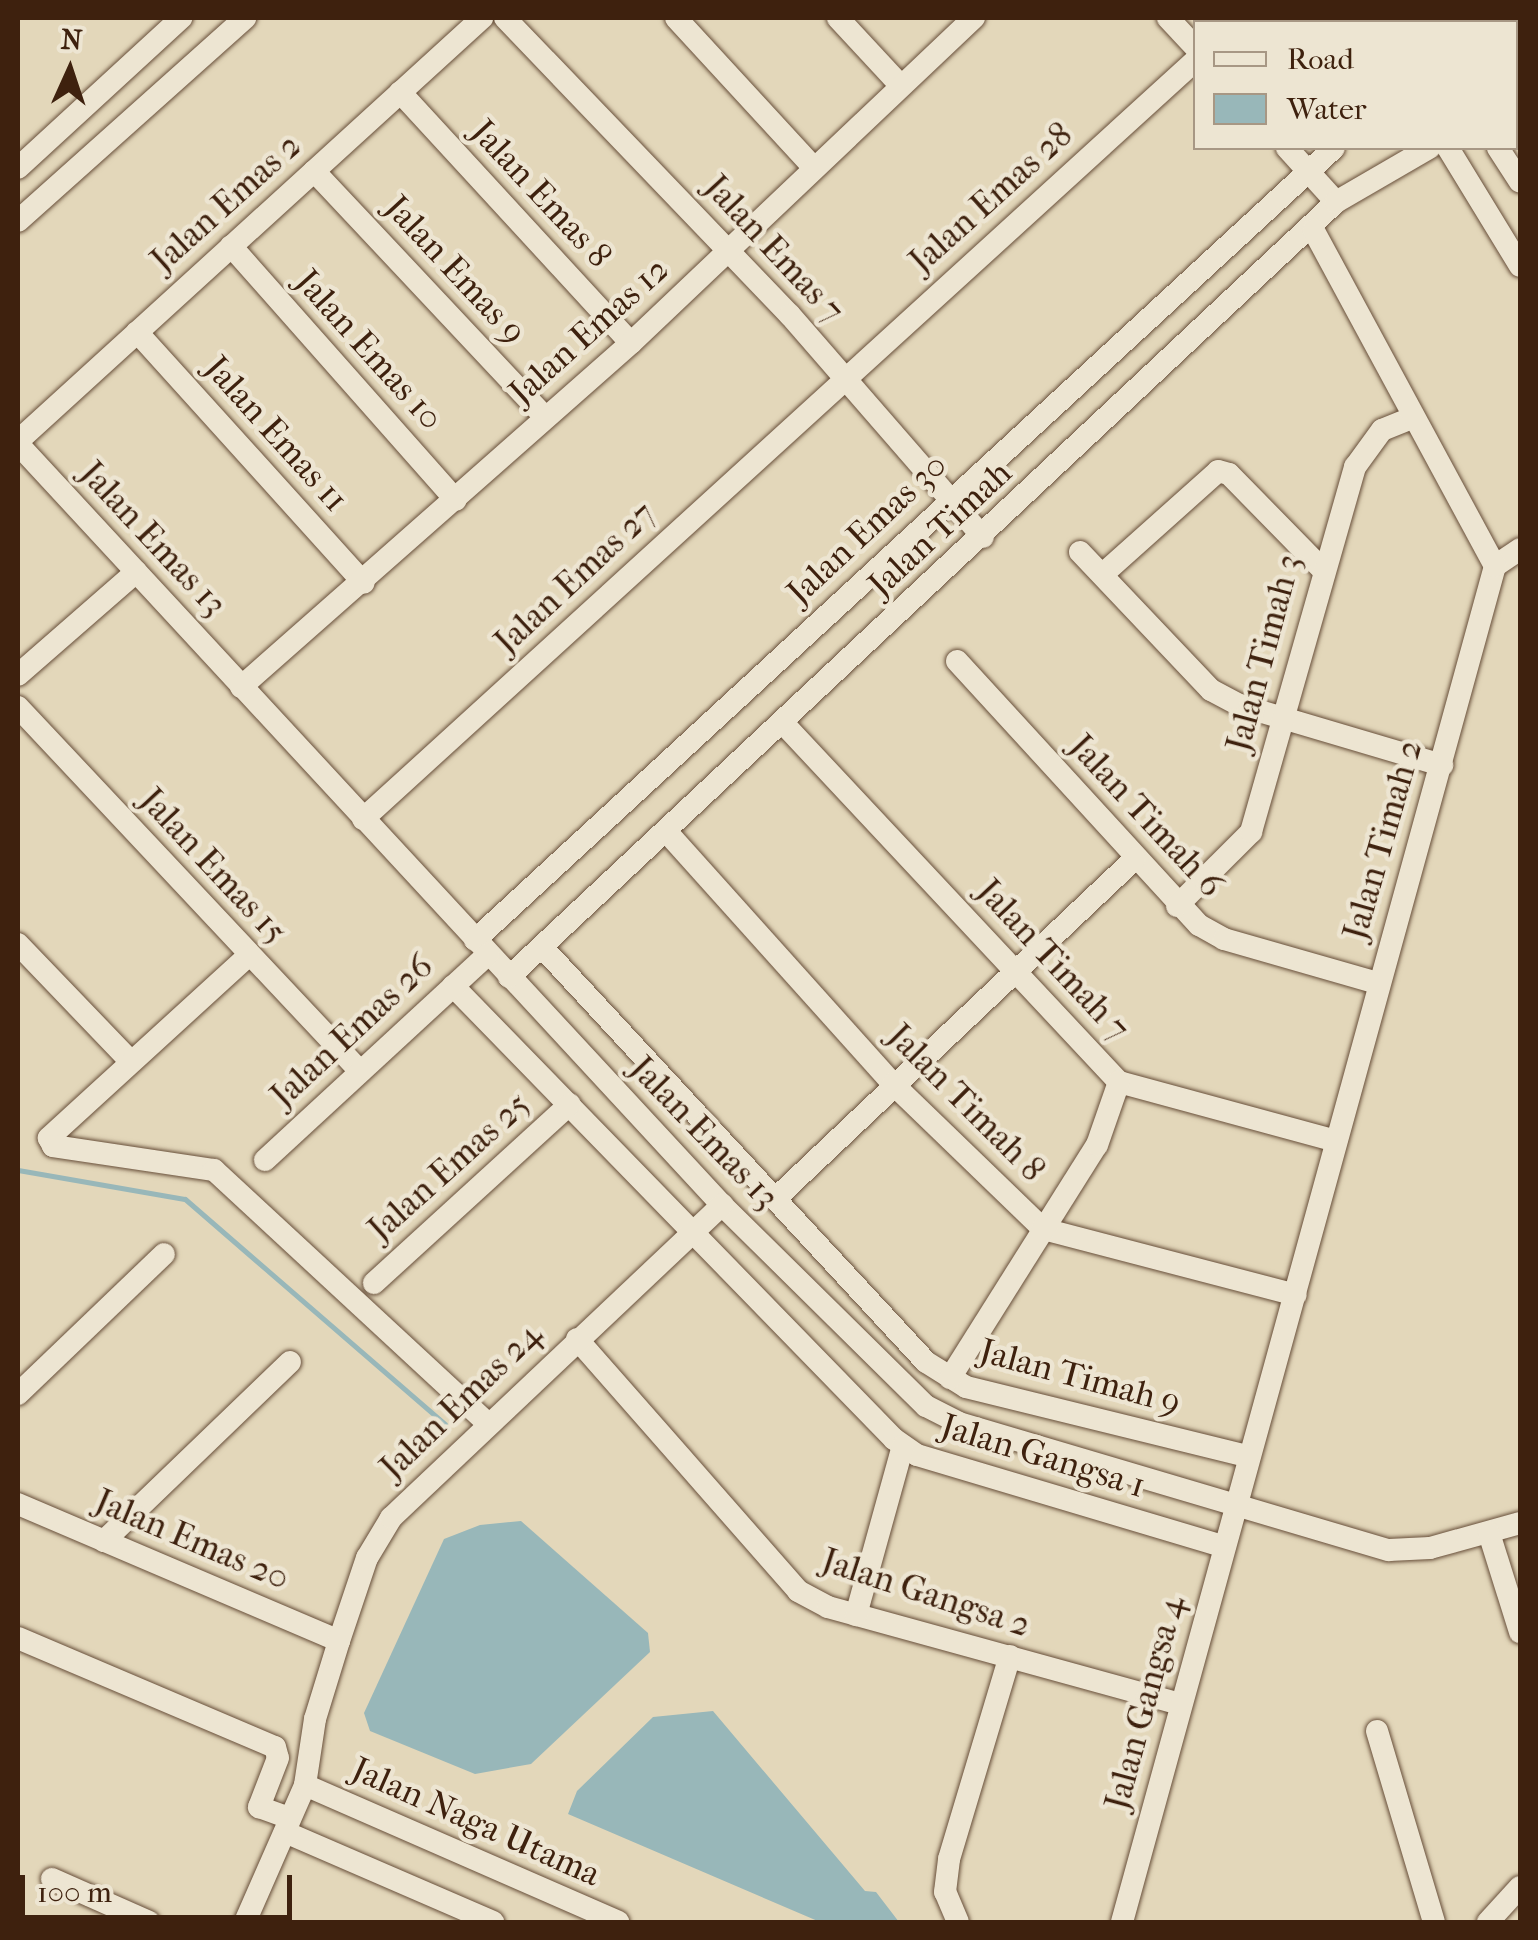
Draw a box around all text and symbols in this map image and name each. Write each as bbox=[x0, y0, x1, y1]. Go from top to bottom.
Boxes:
north arrow bbox=[20, 20, 120, 120]
legend bbox=[1193, 20, 1518, 150]
text: N bbox=[60, 23, 83, 57]
text: Road bbox=[1287, 42, 1354, 77]
text: Water bbox=[1287, 92, 1367, 127]
street label: Jalan Emas 8 bbox=[462, 111, 620, 277]
street label: Jalan Emas 28 bbox=[901, 114, 1081, 282]
street label: Jalan Emas 2 bbox=[142, 125, 310, 281]
street label: Jalan Emas 7 bbox=[695, 167, 853, 331]
street label: Jalan Emas 9 bbox=[376, 187, 534, 353]
street label: Jalan Emas 12 bbox=[501, 249, 677, 413]
street label: Jalan Emas 10 bbox=[286, 261, 452, 439]
street label: Jalan Emas 11 bbox=[195, 348, 357, 520]
street label: Jalan Emas 30 bbox=[778, 444, 956, 614]
street label: Jalan Timah bbox=[860, 452, 1020, 606]
street label: Jalan Emas 13 bbox=[71, 453, 235, 625]
street label: Jalan Emas 27 bbox=[486, 493, 664, 663]
street label: Jalan Timah 3 bbox=[1218, 550, 1310, 756]
street label: Jalan Timah 6 bbox=[1060, 726, 1232, 906]
street label: Jalan Timah 2 bbox=[1334, 735, 1432, 945]
street label: Jalan Emas 15 bbox=[131, 780, 295, 952]
street label: Jalan Timah 7 bbox=[968, 871, 1138, 1049]
street label: Jalan Emas 26 bbox=[262, 945, 442, 1117]
street label: Jalan Timah 8 bbox=[878, 1015, 1054, 1191]
street label: Jalan Emas 13 bbox=[621, 1048, 787, 1218]
street label: Jalan Emas 25 bbox=[360, 1084, 538, 1250]
street label: Jalan Emas 24 bbox=[372, 1314, 550, 1488]
street label: Jalan Timah 9 bbox=[975, 1330, 1185, 1424]
street label: Jalan Gangsa 1 bbox=[936, 1405, 1150, 1507]
street label: Jalan Emas 20 bbox=[89, 1480, 295, 1600]
street label: Jalan Gangsa 2 bbox=[816, 1540, 1036, 1646]
street label: Jalan Gangsa 4 bbox=[1096, 1592, 1194, 1814]
street label: Jalan Naga Utama bbox=[345, 1748, 607, 1896]
scale bar bbox=[25, 1855, 298, 1917]
text: 100 m bbox=[37, 1875, 112, 1910]

